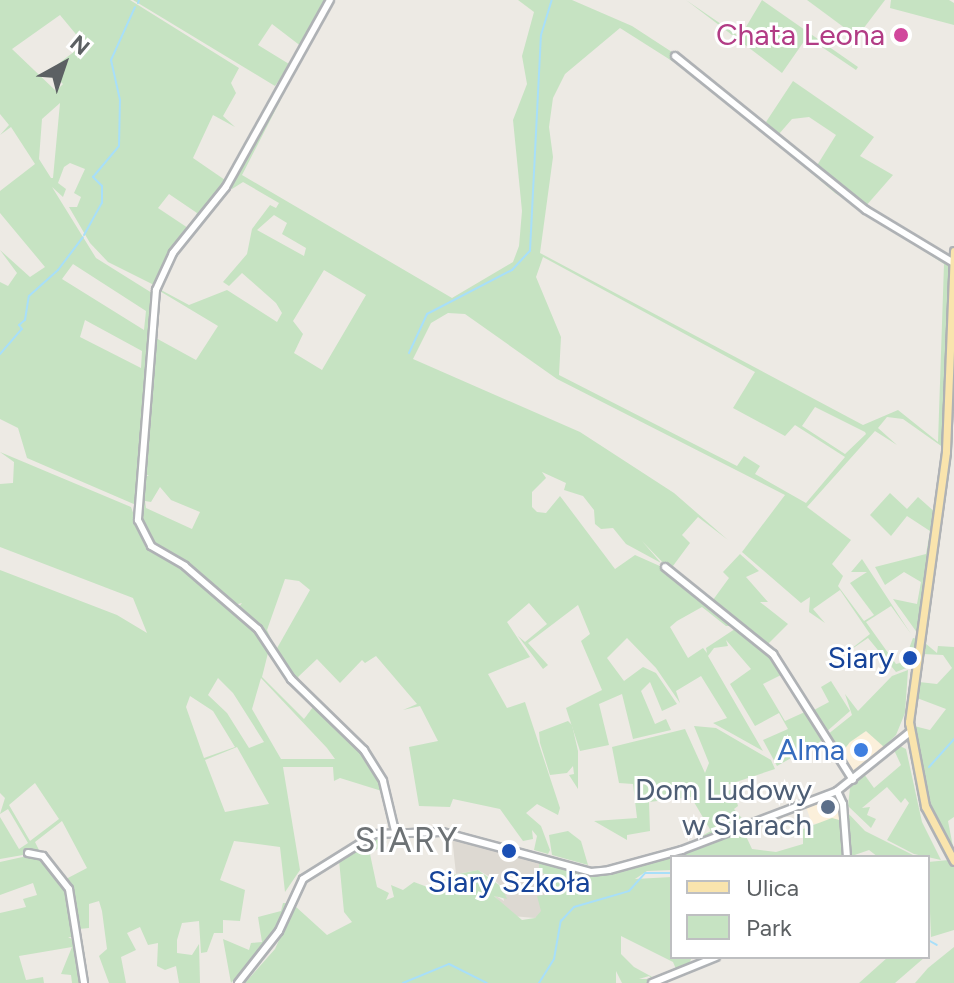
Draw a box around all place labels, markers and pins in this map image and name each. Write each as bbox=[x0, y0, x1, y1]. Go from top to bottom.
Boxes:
place label: Chata Leona bbox=[716, 17, 885, 53]
marker: Chata Leona bbox=[892, 26, 910, 44]
place label: Siary bbox=[827, 640, 894, 676]
marker: Siary bbox=[901, 649, 919, 667]
place label: Alma bbox=[777, 732, 845, 768]
marker: Alma bbox=[852, 741, 870, 759]
place label: Dom Ludowy w Siarach bbox=[635, 772, 812, 842]
marker: Dom Ludowy w Siarach bbox=[819, 798, 837, 816]
marker: Siary Szkoła bbox=[500, 842, 518, 860]
place label: Siary Szkoła bbox=[428, 864, 590, 900]

